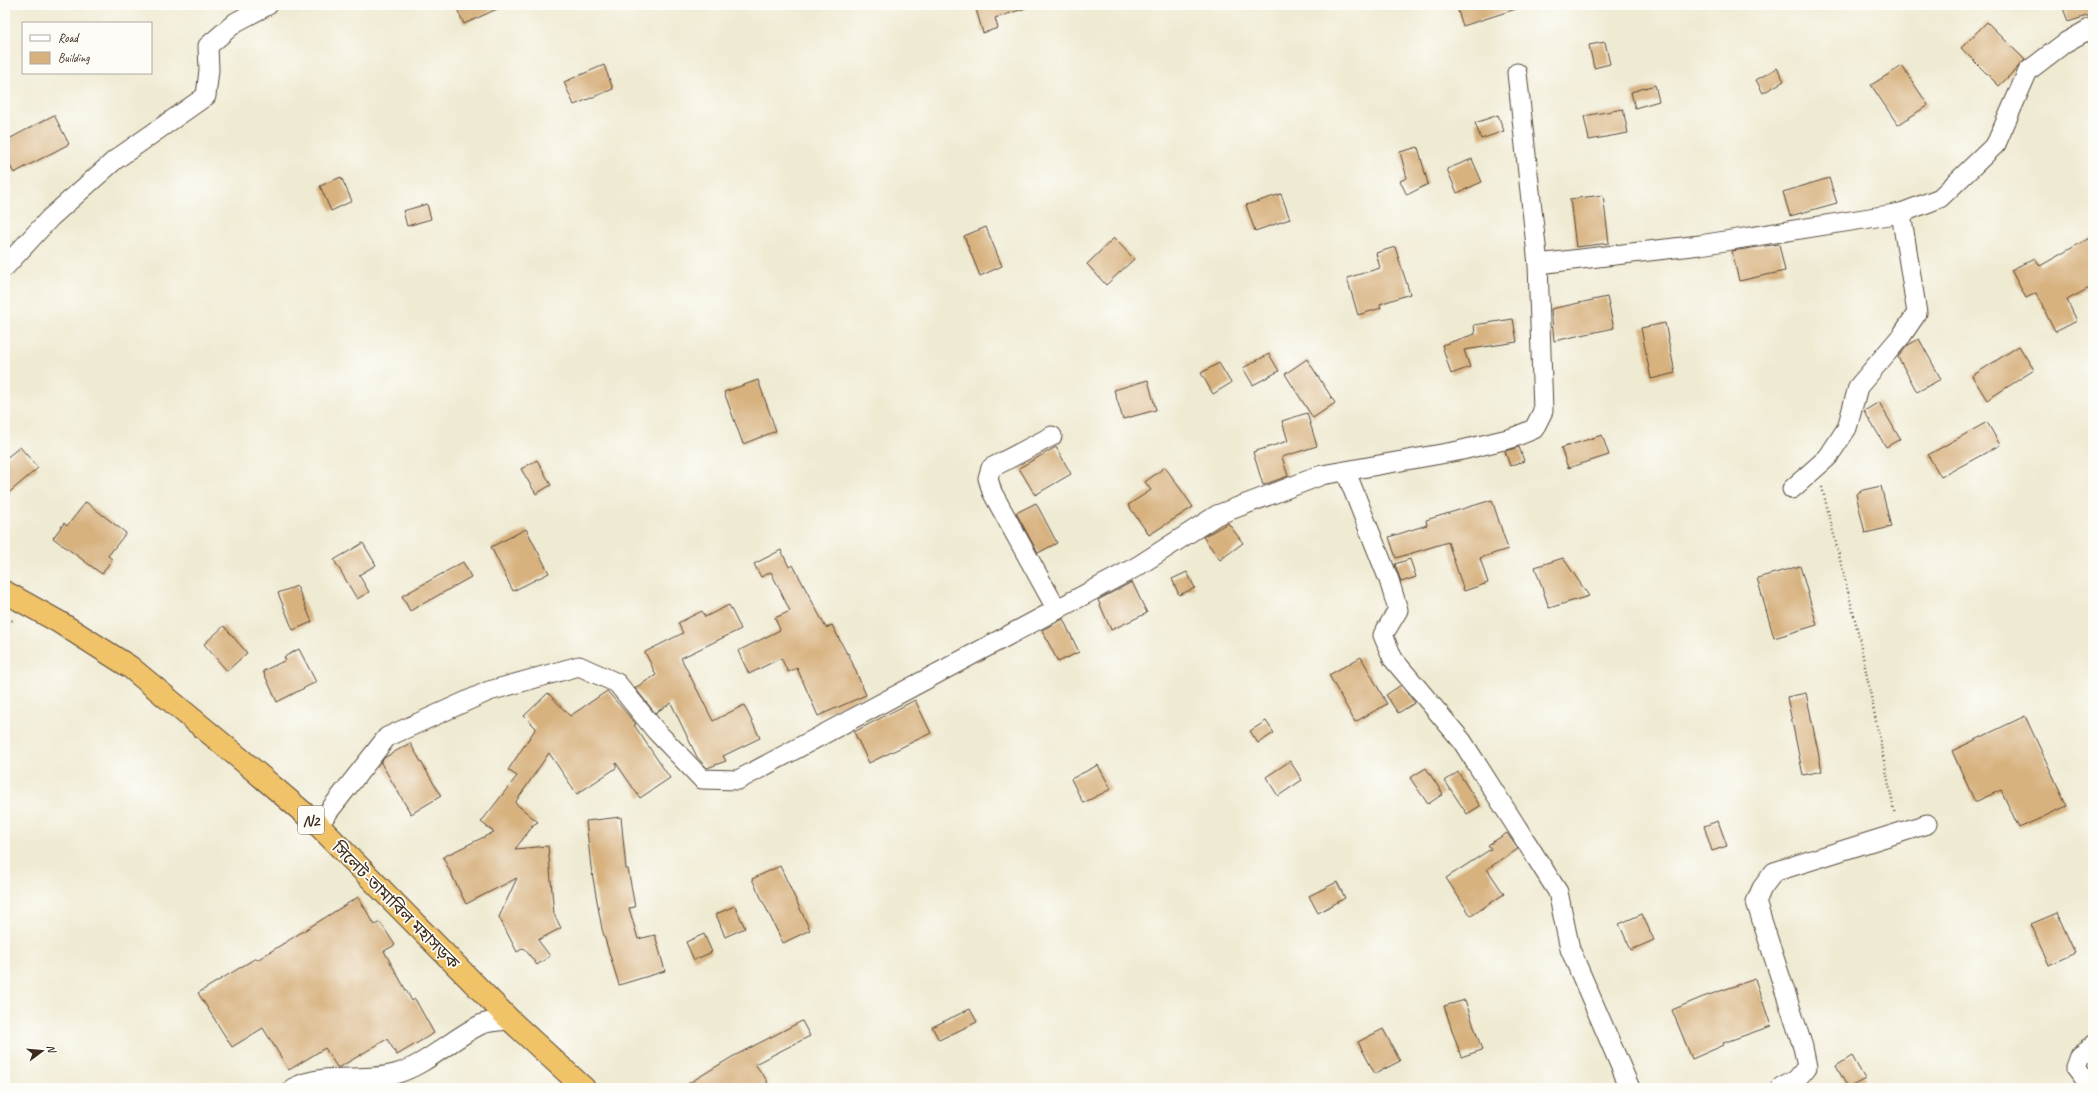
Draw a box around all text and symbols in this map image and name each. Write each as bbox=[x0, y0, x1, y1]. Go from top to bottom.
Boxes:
legend bbox=[22, 22, 152, 74]
text: Road bbox=[58, 30, 80, 46]
text: Building bbox=[58, 50, 90, 66]
road number: N2 bbox=[298, 806, 324, 834]
street label: সিলেট-তামাবিল মহাসড়ক bbox=[327, 837, 464, 974]
north arrow bbox=[22, 1031, 62, 1071]
text: N bbox=[44, 1043, 60, 1056]

